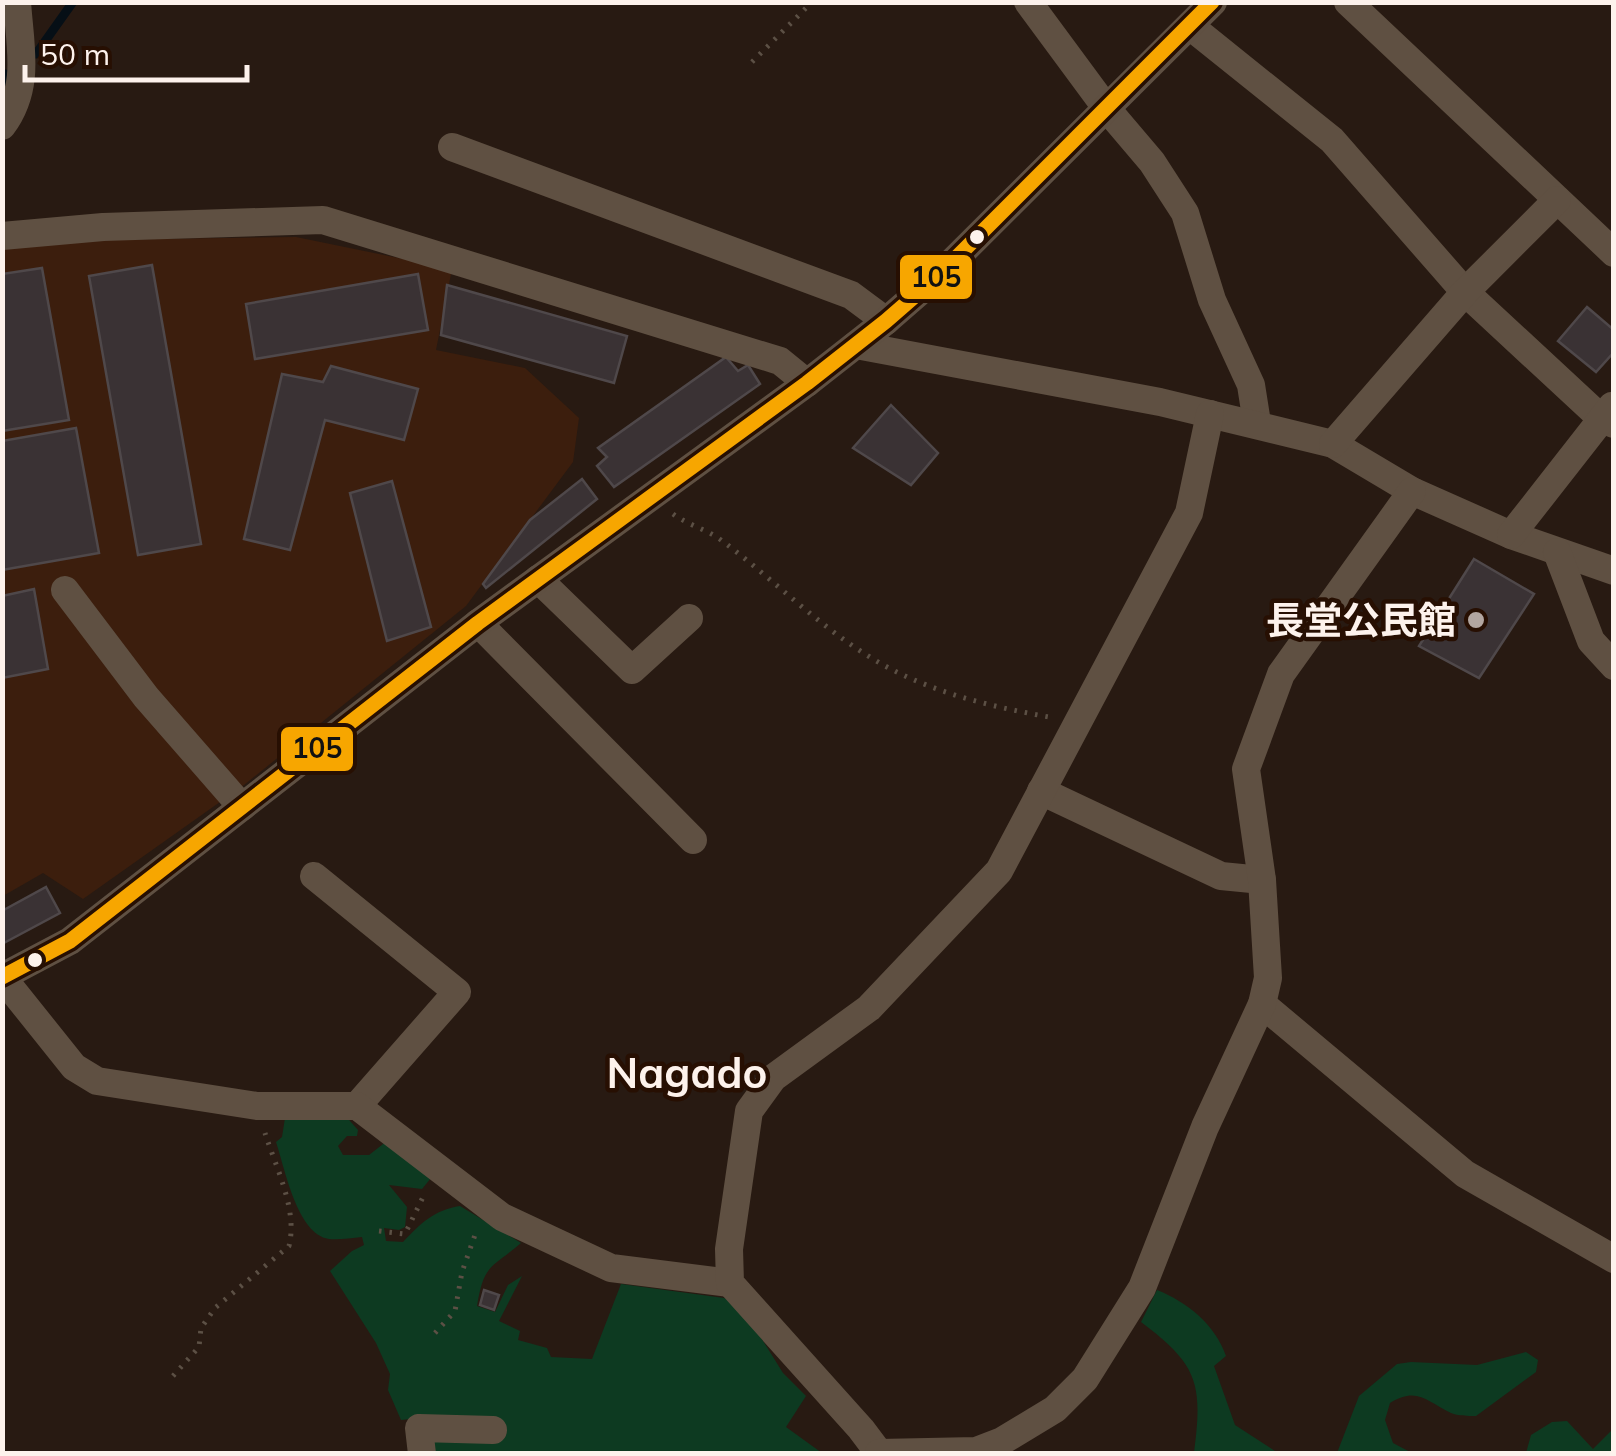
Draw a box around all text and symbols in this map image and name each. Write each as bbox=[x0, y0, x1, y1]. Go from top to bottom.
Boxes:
scale bar bbox=[25, 20, 248, 82]
text: 50 m bbox=[40, 35, 110, 73]
unlabelled marker bbox=[967, 227, 987, 247]
line badge: 105 bbox=[898, 253, 974, 301]
text: 105 bbox=[911, 259, 961, 294]
place label: 長堂公民館 bbox=[1266, 596, 1456, 644]
marker: 長堂公民館 bbox=[1465, 609, 1487, 631]
line badge: 105 bbox=[279, 725, 355, 773]
text: 105 bbox=[292, 730, 342, 765]
unlabelled marker bbox=[25, 950, 45, 970]
district label: Nagado bbox=[607, 1046, 767, 1099]

